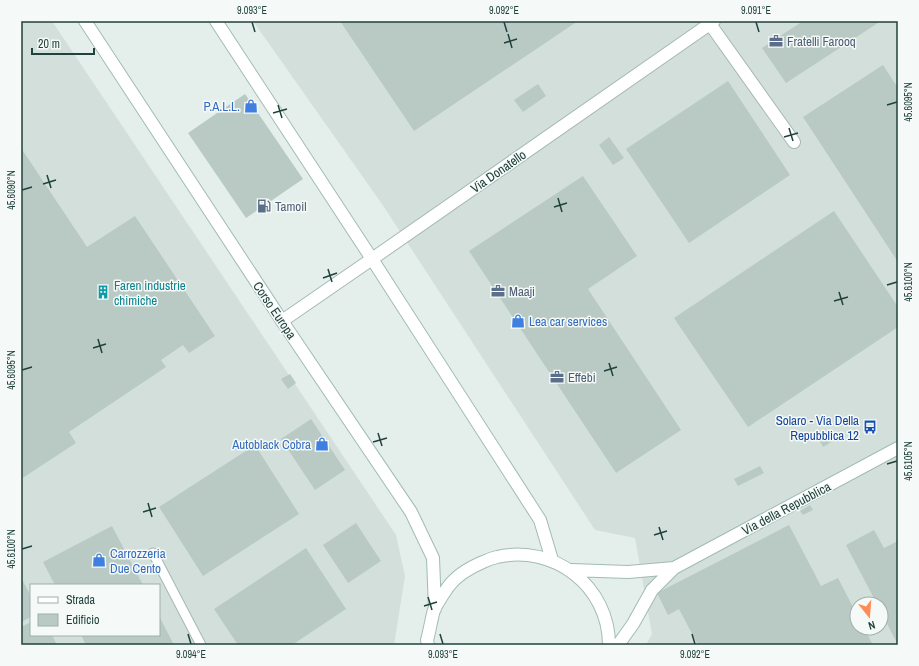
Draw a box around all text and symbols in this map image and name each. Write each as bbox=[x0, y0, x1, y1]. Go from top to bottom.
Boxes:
text: 9.093°E bbox=[237, 4, 267, 17]
text: 9.092°E bbox=[489, 4, 519, 17]
text: 9.091°E bbox=[741, 4, 771, 17]
scale bar bbox=[32, 30, 94, 56]
office icon: Fratelli Farooq bbox=[768, 33, 784, 49]
place label: Fratelli Farooq bbox=[787, 33, 856, 50]
text: 20 m bbox=[38, 36, 60, 52]
text: 45.6095°N bbox=[902, 82, 915, 122]
place label: P.A.L.L. bbox=[203, 98, 240, 115]
shop icon: P.A.L.L. bbox=[243, 98, 259, 114]
street label: Via Donatello bbox=[467, 146, 529, 197]
text: 45.6090°N bbox=[5, 170, 18, 210]
fuel station icon: Tamoil bbox=[256, 198, 272, 214]
place label: Tamoil bbox=[275, 198, 307, 215]
text: 45.6100°N bbox=[902, 262, 915, 302]
place label: Faren industrie chimiche bbox=[114, 277, 186, 309]
street label: Corso Europa bbox=[249, 278, 300, 342]
office icon: Maaji bbox=[490, 283, 506, 299]
place label: Maaji bbox=[509, 283, 535, 300]
building icon: Faren industrie chimiche bbox=[95, 284, 111, 300]
shop icon: Lea car services bbox=[510, 313, 526, 329]
place label: Lea car services bbox=[529, 313, 607, 330]
text: 45.6095°N bbox=[5, 350, 18, 390]
office icon: Effebi bbox=[549, 369, 565, 385]
place label: Effebi bbox=[568, 369, 596, 386]
place label: Solaro - Via Della Repubblica 12 bbox=[776, 412, 859, 444]
bus stop icon: Solaro - Via Della Repubblica 12 bbox=[862, 419, 878, 435]
place label: Autoblack Cobra bbox=[231, 436, 311, 453]
shop icon: Autoblack Cobra bbox=[314, 436, 330, 452]
text: 45.6105°N bbox=[902, 441, 915, 481]
street label: Via della Repubblica bbox=[739, 478, 834, 539]
text: 45.6100°N bbox=[5, 529, 18, 569]
place label: Carrozzeria Due Cento bbox=[110, 545, 166, 577]
shop icon: Carrozzeria Due Cento bbox=[91, 552, 107, 568]
legend bbox=[30, 584, 160, 636]
text: Strada bbox=[66, 592, 96, 608]
north arrow bbox=[849, 596, 889, 636]
text: Edificio bbox=[66, 612, 99, 628]
text: N bbox=[867, 618, 877, 633]
text: 9.094°E bbox=[176, 648, 206, 661]
text: 9.093°E bbox=[428, 648, 458, 661]
text: 9.092°E bbox=[680, 648, 710, 661]

